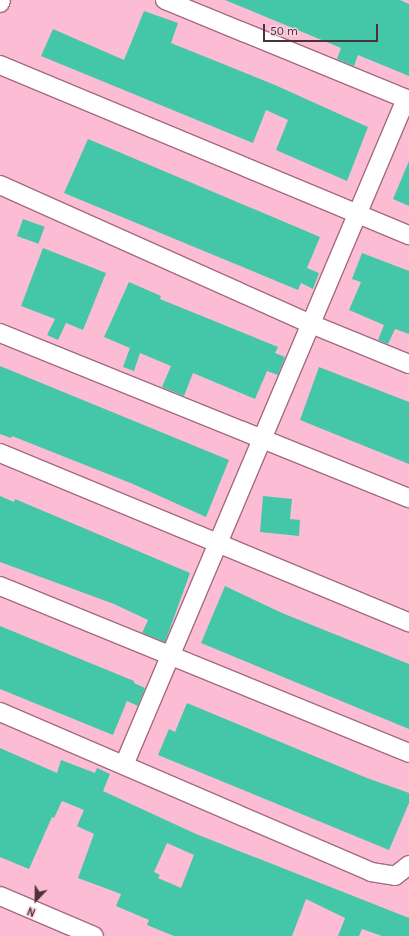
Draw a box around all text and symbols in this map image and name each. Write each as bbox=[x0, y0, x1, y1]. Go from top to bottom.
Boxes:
scale bar bbox=[265, 16, 380, 42]
text: 50 m bbox=[270, 24, 298, 38]
north arrow bbox=[16, 880, 56, 920]
text: N bbox=[25, 904, 37, 919]

